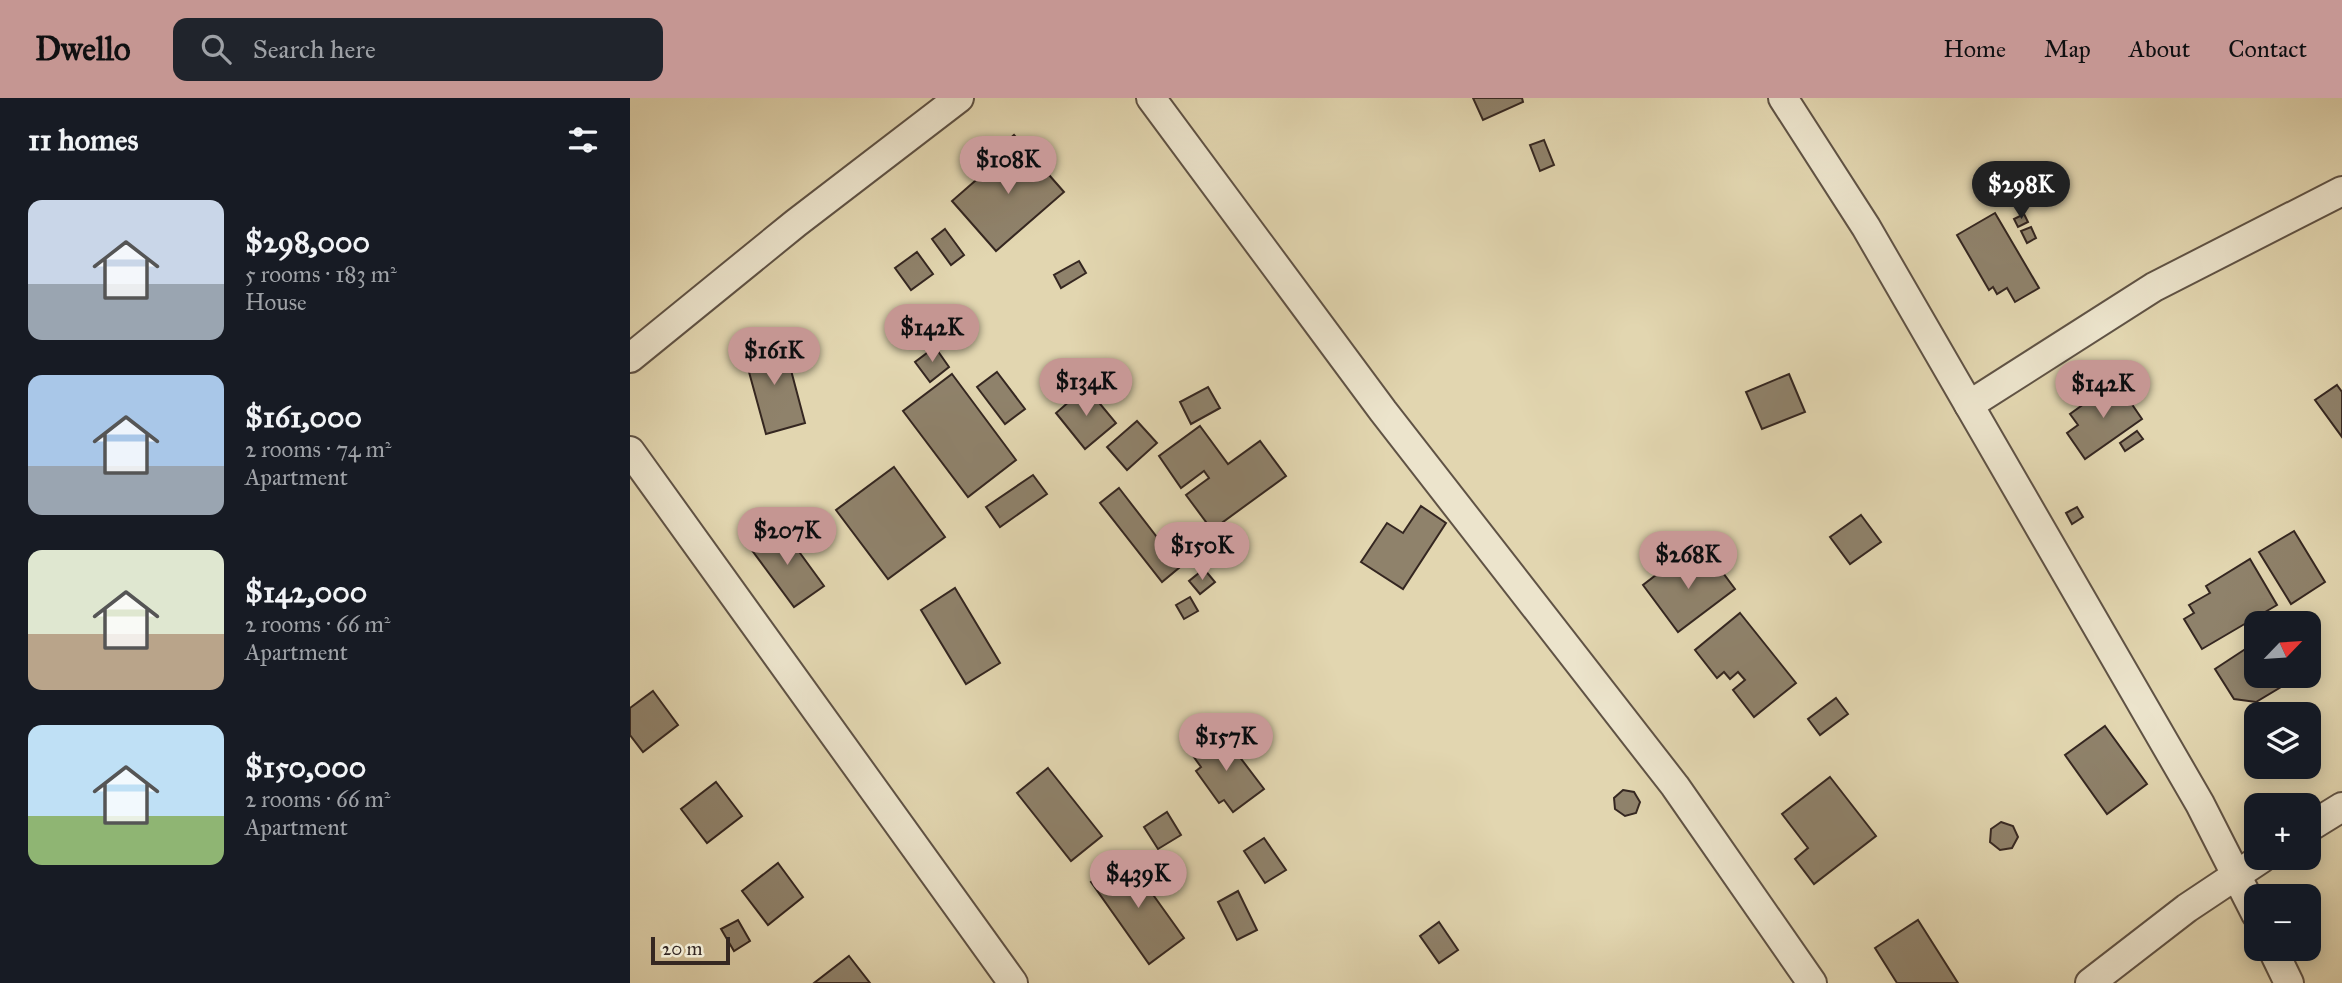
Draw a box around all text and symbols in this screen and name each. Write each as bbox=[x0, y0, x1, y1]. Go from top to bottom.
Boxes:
search box bbox=[173, 18, 663, 81]
text: Dwello bbox=[35, 29, 131, 69]
icon: search bbox=[197, 30, 235, 68]
text: Search here bbox=[253, 33, 376, 65]
text: Home bbox=[1943, 34, 2006, 64]
text: Map bbox=[2044, 34, 2091, 64]
text: About bbox=[2129, 34, 2190, 64]
text: Contact bbox=[2228, 34, 2307, 64]
icon: filters bbox=[564, 121, 602, 159]
text: 11 homes bbox=[28, 122, 139, 158]
pin: $108K bbox=[959, 136, 1057, 196]
text: $108K bbox=[976, 145, 1040, 173]
pin: $298K bbox=[1972, 162, 2070, 221]
text: $298K bbox=[1988, 170, 2054, 198]
text: $298,000 bbox=[245, 224, 370, 260]
icon: home bbox=[84, 228, 168, 312]
text: 5 rooms · 183 m² bbox=[245, 260, 397, 288]
text: House bbox=[245, 288, 307, 316]
pin: $142K bbox=[883, 304, 981, 364]
text: $142K bbox=[900, 313, 964, 341]
pin: $161K bbox=[725, 328, 823, 387]
text: $161K bbox=[744, 336, 804, 364]
pin: $134K bbox=[1037, 358, 1135, 418]
pin: $142K bbox=[2054, 360, 2152, 420]
text: $134K bbox=[1055, 367, 1117, 395]
text: $142K bbox=[2071, 369, 2135, 397]
text: $161,000 bbox=[245, 399, 362, 435]
icon: home bbox=[84, 403, 168, 487]
text: 2 rooms · 74 m² bbox=[245, 435, 391, 463]
text: Apartment bbox=[245, 463, 348, 491]
pin: $207K bbox=[738, 508, 836, 567]
text: $207K bbox=[753, 516, 821, 544]
pin: $150K bbox=[1153, 522, 1251, 582]
text: $150K bbox=[1170, 531, 1234, 559]
pin: $268K bbox=[1639, 532, 1737, 591]
text: $268K bbox=[1655, 540, 1721, 568]
text: $142,000 bbox=[245, 574, 367, 610]
icon: home bbox=[84, 578, 168, 662]
text: 2 rooms · 66 m² bbox=[245, 610, 390, 638]
north arrow bbox=[2244, 611, 2320, 688]
map controls bbox=[2244, 611, 2321, 961]
text: Apartment bbox=[245, 638, 348, 666]
button: layers bbox=[2244, 702, 2321, 779]
pin: $157K bbox=[1177, 714, 1275, 773]
text: $157K bbox=[1195, 722, 1257, 750]
text: $150,000 bbox=[245, 749, 366, 785]
icon: home bbox=[84, 753, 168, 837]
text: 2 rooms · 66 m² bbox=[245, 785, 390, 813]
button: + bbox=[2244, 793, 2321, 870]
text: Apartment bbox=[245, 813, 348, 841]
pin: $439K bbox=[1089, 850, 1187, 910]
text: $439K bbox=[1106, 859, 1170, 887]
button: − bbox=[2244, 884, 2321, 961]
scale bar bbox=[651, 934, 730, 966]
text: 20 m bbox=[662, 937, 703, 960]

